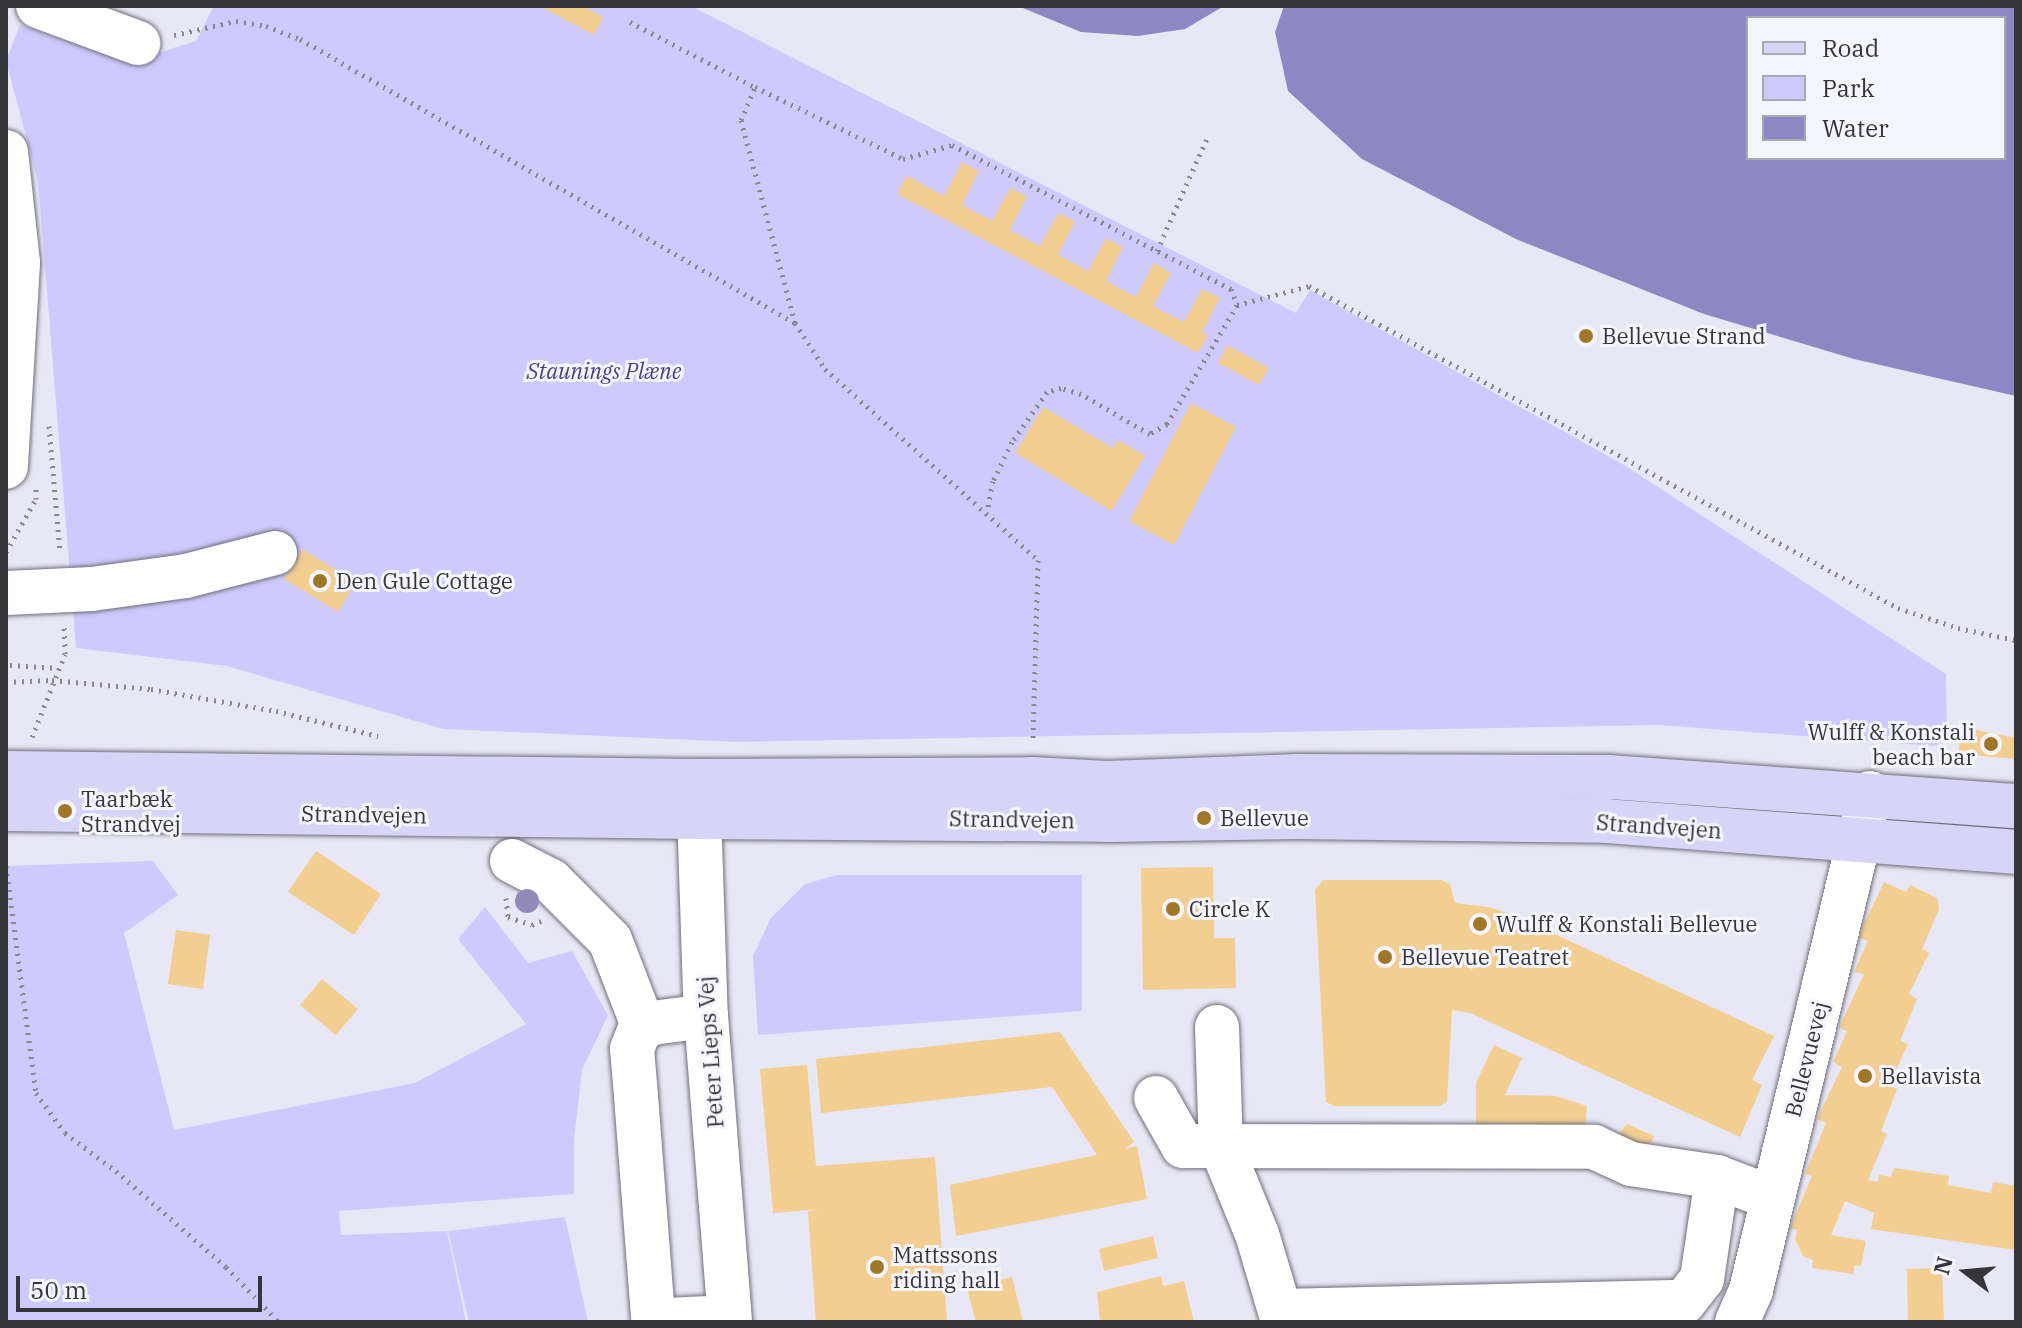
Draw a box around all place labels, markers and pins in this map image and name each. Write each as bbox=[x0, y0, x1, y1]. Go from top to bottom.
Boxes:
place label: Bellevue Strand bbox=[1602, 323, 1766, 349]
marker: Bellevue Strand bbox=[1577, 327, 1595, 345]
place label: Den Gule Cottage bbox=[336, 568, 513, 594]
marker: Den Gule Cottage bbox=[311, 572, 329, 590]
place label: Wulff & Konstali beach bar bbox=[1807, 718, 1975, 770]
marker: Wulff & Konstali beach bar bbox=[1982, 735, 2000, 753]
place label: Taarbæk Strandvej bbox=[81, 785, 181, 836]
marker: Taarbæk Strandvej bbox=[56, 802, 74, 820]
place label: Bellevue bbox=[1220, 805, 1309, 831]
marker: Bellevue bbox=[1195, 809, 1213, 827]
place label: Circle K bbox=[1189, 896, 1270, 922]
marker: Circle K bbox=[1164, 900, 1182, 918]
place label: Wulff & Konstali Bellevue bbox=[1496, 911, 1757, 937]
marker: Wulff & Konstali Bellevue bbox=[1471, 915, 1489, 933]
place label: Bellevue Teatret bbox=[1401, 944, 1569, 970]
marker: Bellevue Teatret bbox=[1376, 948, 1394, 966]
place label: Bellavista bbox=[1881, 1063, 1981, 1089]
marker: Bellavista bbox=[1856, 1067, 1874, 1085]
place label: Mattssons riding hall bbox=[893, 1241, 1000, 1292]
marker: Mattssons riding hall bbox=[868, 1258, 886, 1276]

